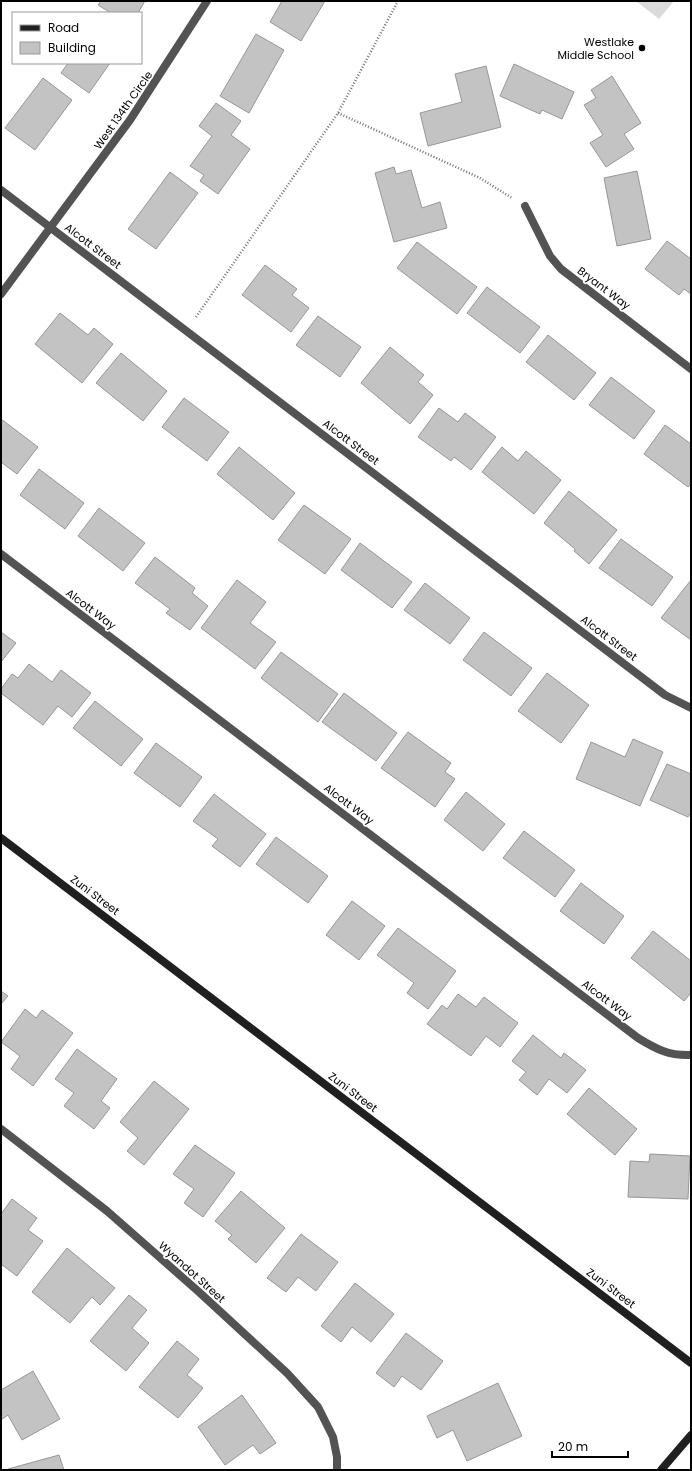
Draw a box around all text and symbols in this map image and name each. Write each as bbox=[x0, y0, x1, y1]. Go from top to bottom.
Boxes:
legend bbox=[12, 12, 142, 64]
text: Road bbox=[48, 19, 79, 36]
place label: Westlake Middle School bbox=[558, 34, 634, 63]
text: Building bbox=[48, 39, 96, 56]
marker: Westlake Middle School bbox=[637, 43, 647, 53]
street label: West 134th Circle bbox=[90, 67, 156, 153]
street label: Alcott Street bbox=[61, 219, 125, 273]
street label: Bryant Way bbox=[574, 263, 635, 314]
street label: Alcott Street bbox=[319, 415, 383, 469]
street label: Alcott Way bbox=[63, 585, 120, 634]
street label: Alcott Street bbox=[577, 611, 641, 665]
street label: Alcott Way bbox=[321, 780, 378, 829]
street label: Zuni Street bbox=[67, 871, 123, 919]
street label: Alcott Way bbox=[579, 976, 636, 1025]
street label: Zuni Street bbox=[325, 1068, 381, 1116]
street label: Wyandot Street bbox=[155, 1238, 229, 1306]
street label: Zuni Street bbox=[583, 1264, 639, 1312]
scale bar bbox=[552, 1433, 628, 1459]
text: 20 m bbox=[558, 1438, 588, 1455]

